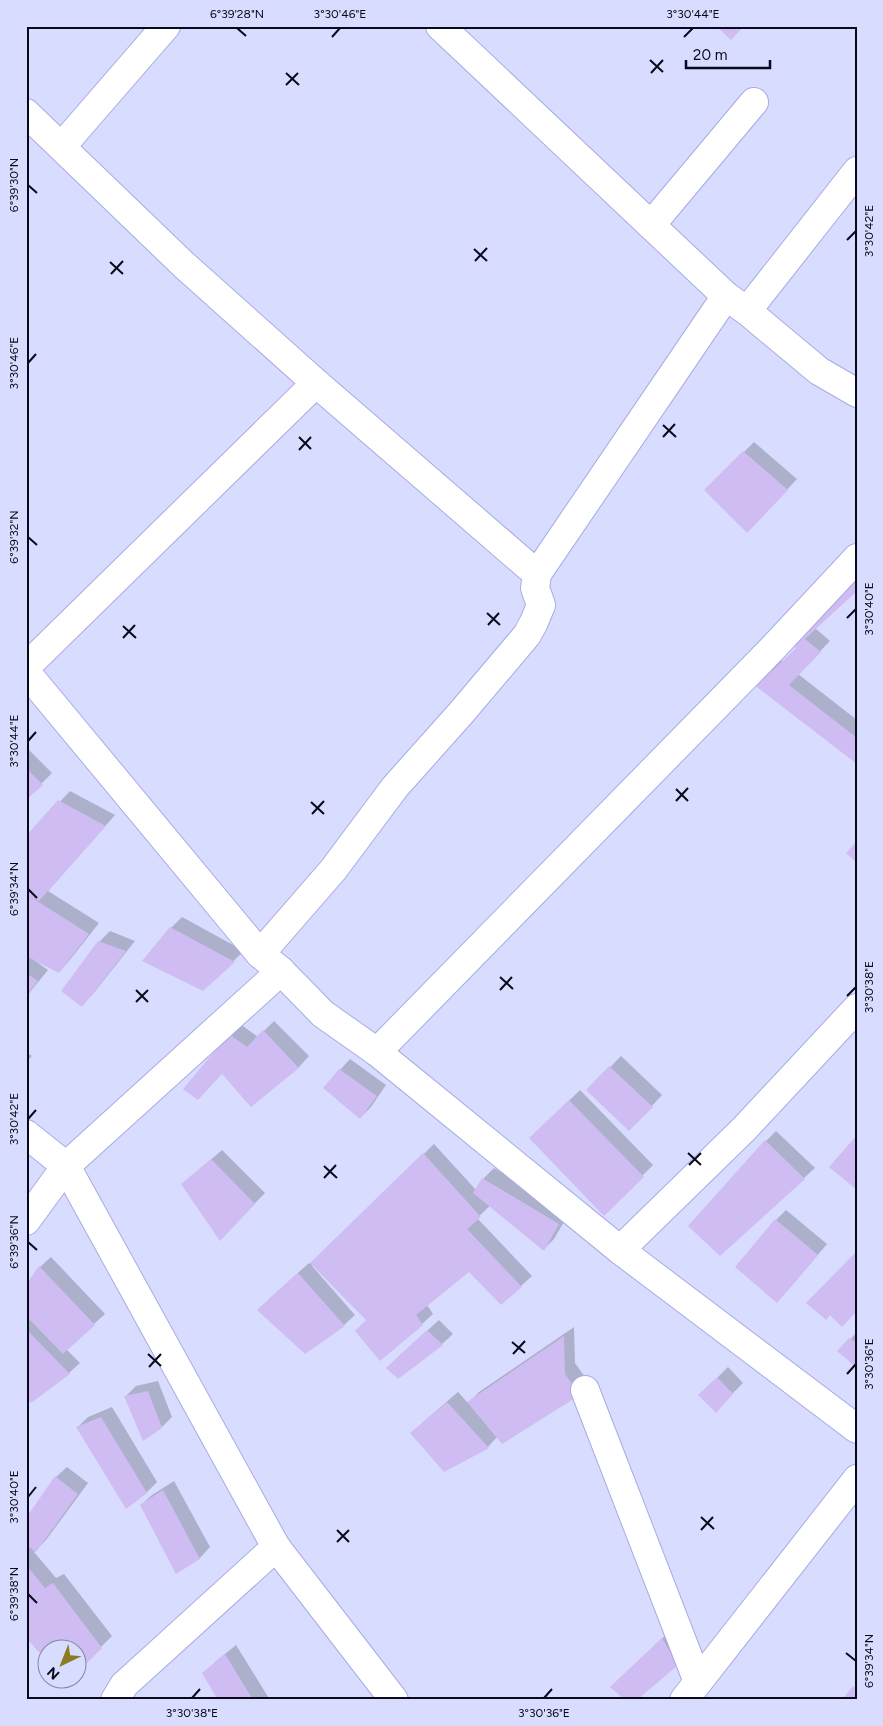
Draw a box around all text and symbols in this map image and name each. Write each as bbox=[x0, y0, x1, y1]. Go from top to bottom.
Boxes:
text: 6°39'28"N bbox=[210, 7, 264, 21]
text: 3°30'46"E bbox=[314, 7, 366, 21]
text: 3°30'44"E bbox=[666, 7, 720, 21]
scale bar bbox=[686, 38, 769, 70]
text: 20 m bbox=[693, 46, 727, 64]
text: 6°39'30"N bbox=[7, 158, 21, 212]
text: 3°30'42"E bbox=[862, 205, 876, 257]
text: 3°30'46"E bbox=[7, 337, 21, 389]
text: 6°39'32"N bbox=[7, 510, 21, 564]
text: 3°30'40"E bbox=[862, 582, 876, 636]
text: 3°30'44"E bbox=[7, 714, 21, 768]
text: 6°39'34"N bbox=[7, 862, 21, 916]
text: 3°30'38"E bbox=[862, 961, 876, 1013]
text: 3°30'42"E bbox=[7, 1093, 21, 1145]
text: 6°39'36"N bbox=[7, 1215, 21, 1269]
text: 3°30'36"E bbox=[862, 1338, 876, 1390]
text: 3°30'40"E bbox=[7, 1470, 21, 1524]
text: 6°39'38"N bbox=[7, 1567, 21, 1621]
text: 6°39'34"N bbox=[862, 1634, 876, 1688]
north arrow bbox=[38, 1638, 88, 1688]
text: N bbox=[44, 1663, 63, 1683]
text: 3°30'38"E bbox=[166, 1706, 218, 1720]
text: 3°30'36"E bbox=[518, 1706, 570, 1720]

